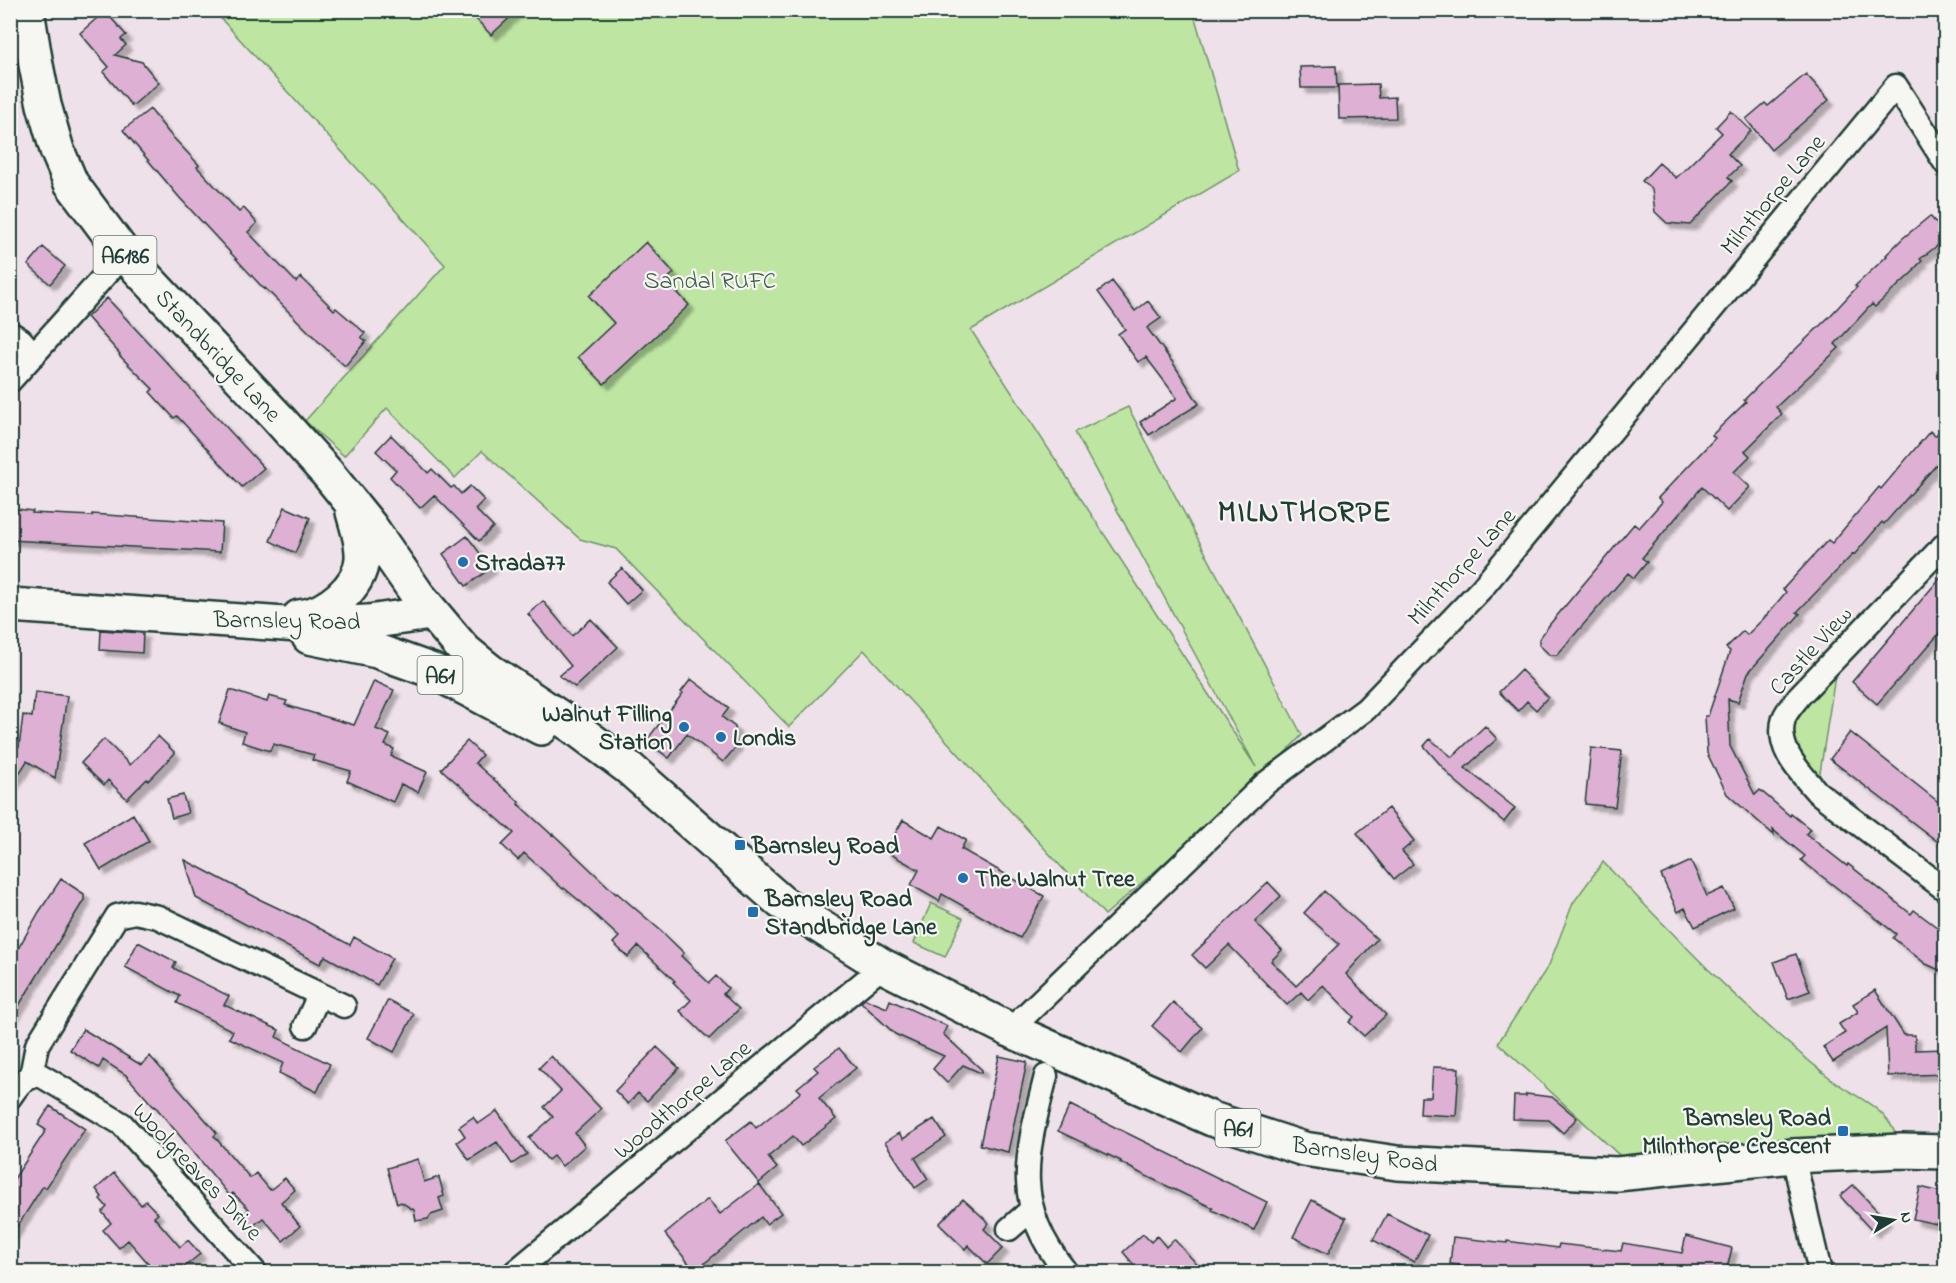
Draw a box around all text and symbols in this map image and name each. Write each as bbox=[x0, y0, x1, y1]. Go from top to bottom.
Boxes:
street label: Milnthorpe Lane bbox=[1713, 127, 1835, 264]
road number: A6186 bbox=[94, 236, 156, 274]
park label: Sandal RUFC bbox=[644, 265, 776, 300]
street label: Standbridge Lane bbox=[146, 282, 289, 432]
district label: MILNTHORPE bbox=[1218, 492, 1392, 536]
street label: Milnthorpe Lane bbox=[1400, 501, 1526, 635]
place label: Strada77 bbox=[475, 547, 566, 582]
marker: Strada77 bbox=[456, 555, 470, 569]
street label: Castle View bbox=[1762, 599, 1862, 704]
street label: Barnsley Road bbox=[212, 604, 361, 642]
road number: A61 bbox=[418, 656, 462, 694]
place label: Walnut Filling Station bbox=[542, 698, 672, 761]
marker: Walnut Filling Station bbox=[677, 720, 691, 734]
place label: Londis bbox=[733, 722, 796, 757]
marker: Londis bbox=[714, 730, 728, 744]
place label: Barnsley Road bbox=[751, 830, 899, 866]
marker: Barnsley Road bbox=[733, 838, 747, 852]
place label: The Walnut Tree bbox=[975, 863, 1136, 898]
marker: The Walnut Tree bbox=[956, 871, 970, 885]
place label: Barnsley Road Standbridge Lane bbox=[764, 883, 938, 947]
marker: Barnsley Road Standbridge Lane bbox=[746, 905, 760, 919]
street label: Woodthorpe Lane bbox=[607, 1033, 760, 1169]
street label: Woolgreaves Drive bbox=[123, 1096, 270, 1250]
place label: Barnsley Road Milnthorpe Crescent bbox=[1642, 1102, 1832, 1165]
road number: A61 bbox=[1216, 1109, 1260, 1147]
marker: Barnsley Road Milnthorpe Crescent bbox=[1836, 1124, 1850, 1138]
street label: Barnsley Road bbox=[1288, 1129, 1440, 1185]
north arrow bbox=[1863, 1190, 1923, 1250]
text: N bbox=[1893, 1210, 1919, 1225]

